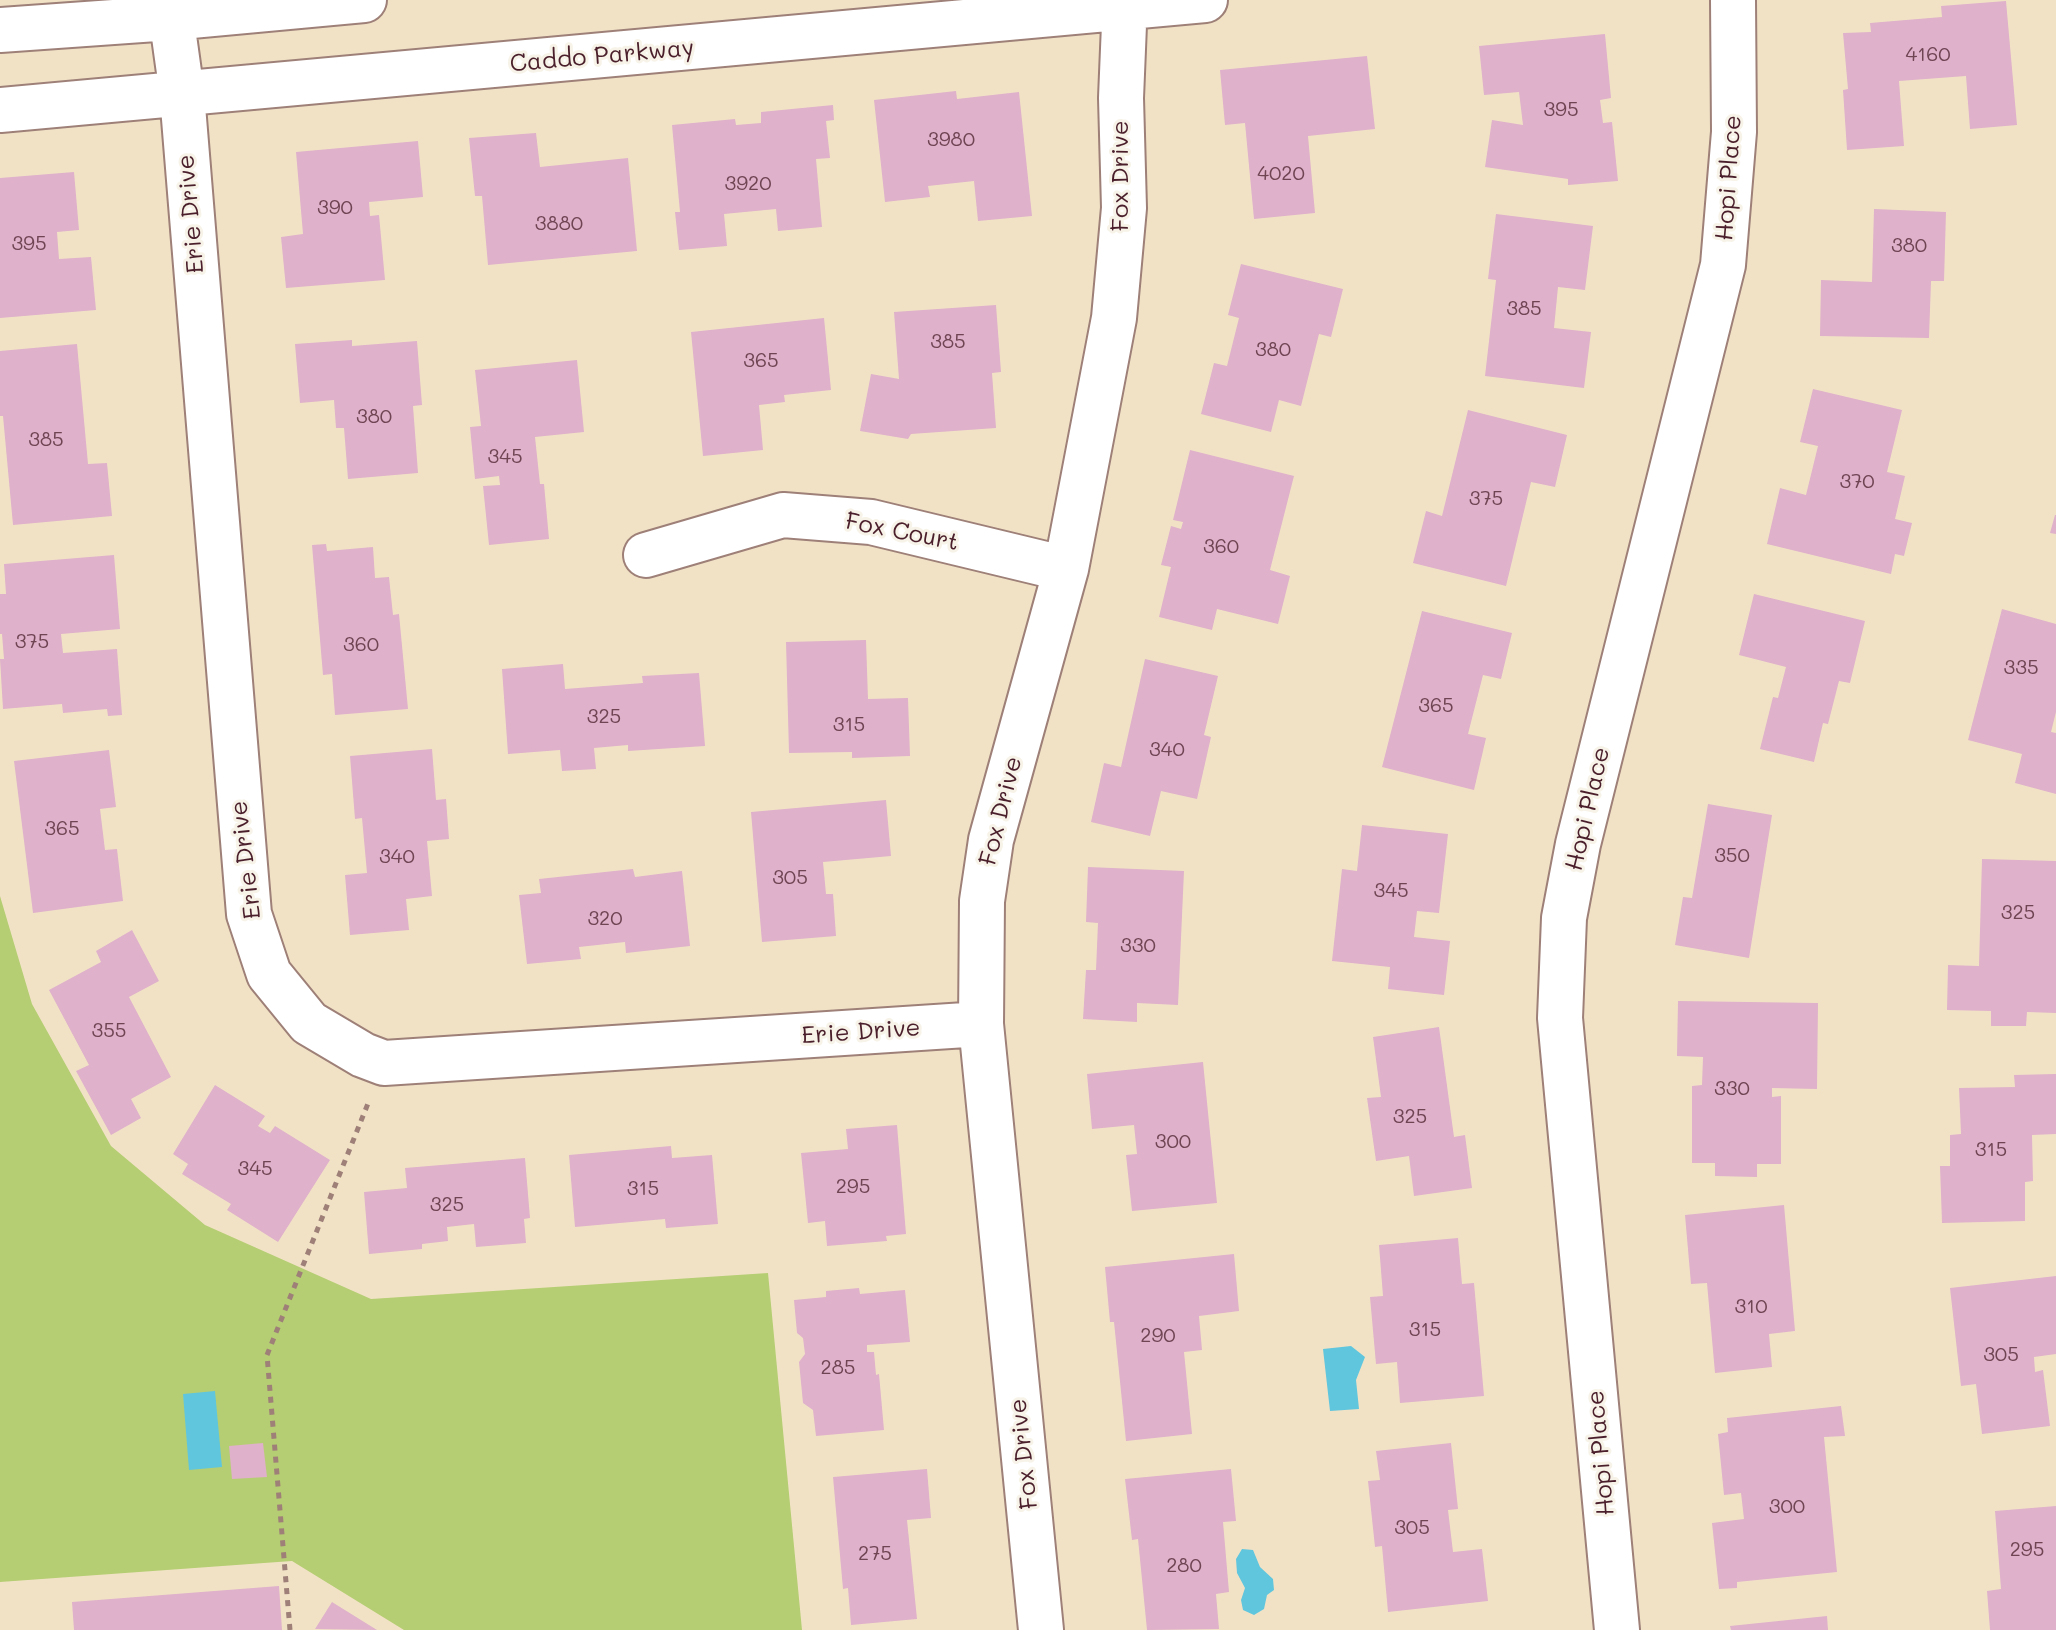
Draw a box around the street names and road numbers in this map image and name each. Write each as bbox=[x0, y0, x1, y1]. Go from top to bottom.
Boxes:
street label: Caddo Parkway bbox=[509, 34, 695, 78]
street label: Hopi Place bbox=[1710, 114, 1748, 242]
street label: Fox Drive bbox=[1107, 121, 1135, 231]
street label: Erie Drive bbox=[171, 153, 211, 275]
street label: Fox Court bbox=[843, 507, 961, 557]
street label: Hopi Place bbox=[1560, 744, 1616, 874]
street label: Fox Drive bbox=[974, 754, 1028, 868]
street label: Erie Drive bbox=[224, 799, 268, 921]
street label: Erie Drive bbox=[801, 1013, 921, 1051]
street label: Hopi Place bbox=[1581, 1389, 1621, 1517]
street label: Fox Drive bbox=[1004, 1397, 1044, 1511]

